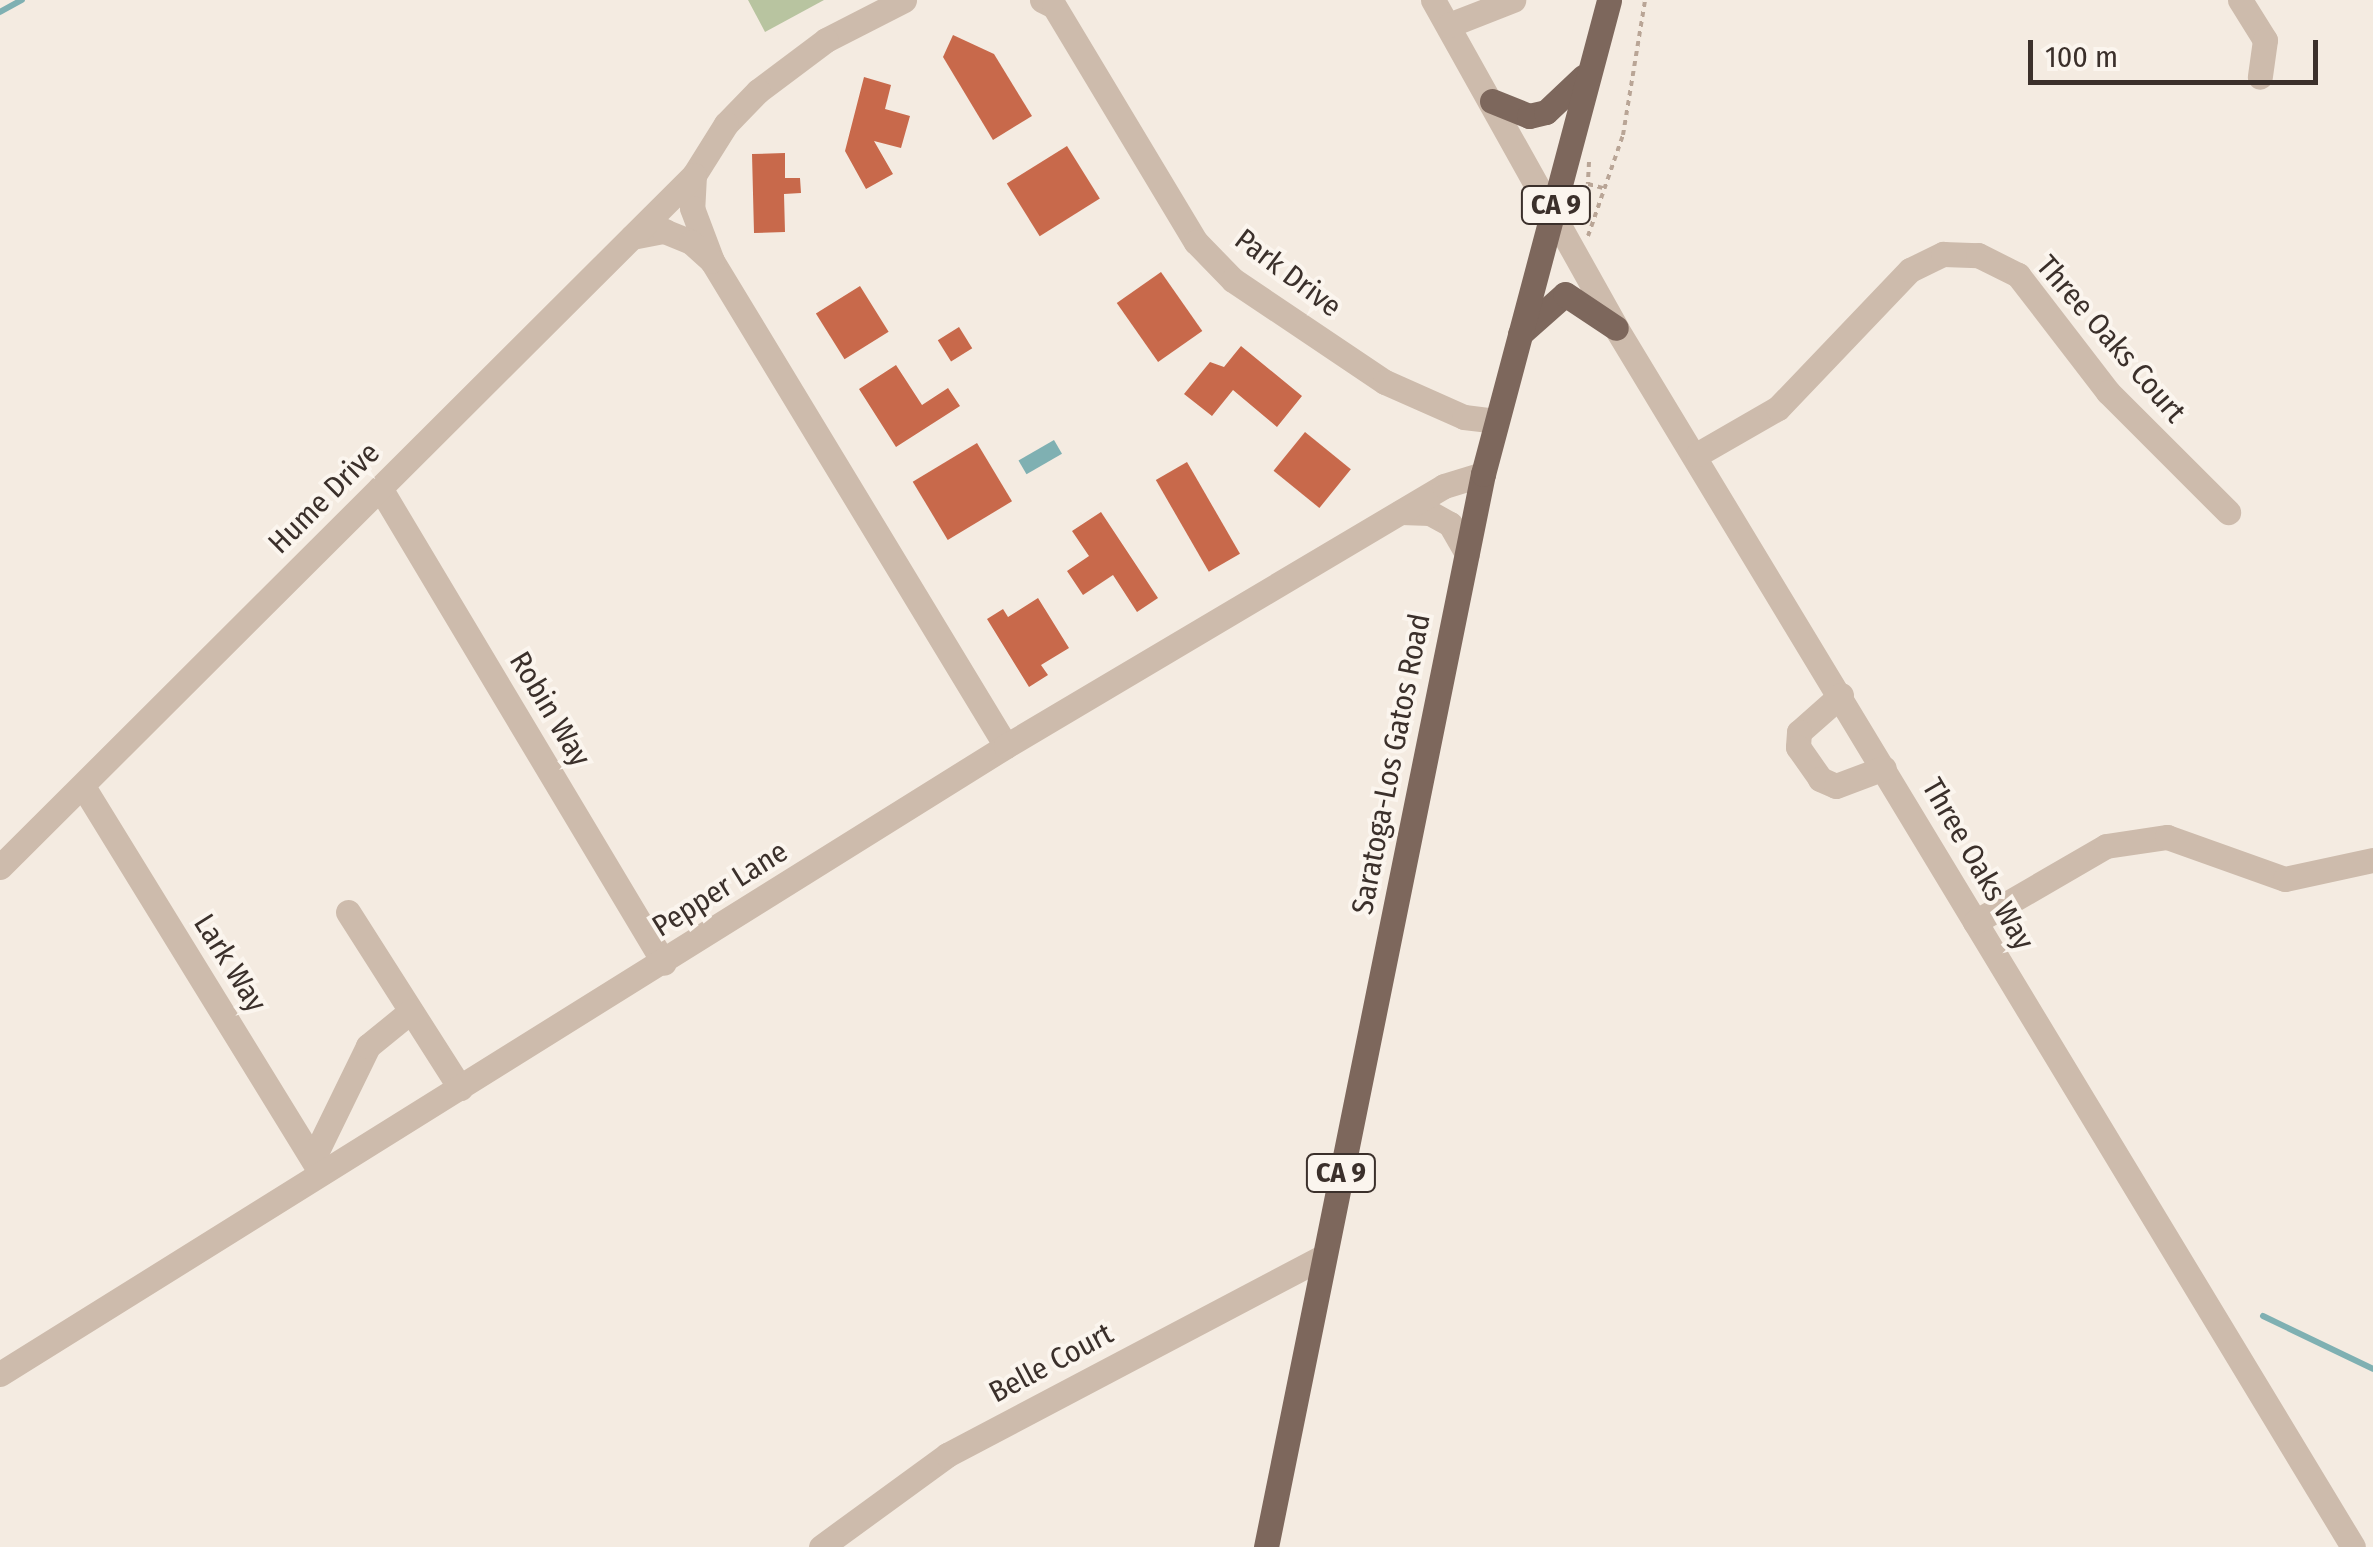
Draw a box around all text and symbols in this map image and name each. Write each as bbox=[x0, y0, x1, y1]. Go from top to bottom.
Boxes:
scale bar bbox=[2033, 20, 2323, 82]
text: 100 m bbox=[2045, 39, 2118, 75]
road number: CA 9 bbox=[1518, 182, 1594, 228]
street label: Park Drive bbox=[1228, 221, 1348, 325]
street label: Three Oaks Court bbox=[2029, 248, 2193, 430]
street label: Hume Drive bbox=[261, 435, 387, 561]
street label: Saratoga-Los Gatos Road bbox=[1344, 611, 1438, 917]
street label: Robin Way bbox=[502, 645, 598, 773]
street label: Three Oaks Way bbox=[1914, 772, 2042, 956]
street label: Pepper Lane bbox=[646, 833, 794, 945]
street label: Lark Way bbox=[186, 907, 274, 1019]
road number: CA 9 bbox=[1304, 1150, 1378, 1196]
street label: Belle Court bbox=[983, 1315, 1119, 1411]

